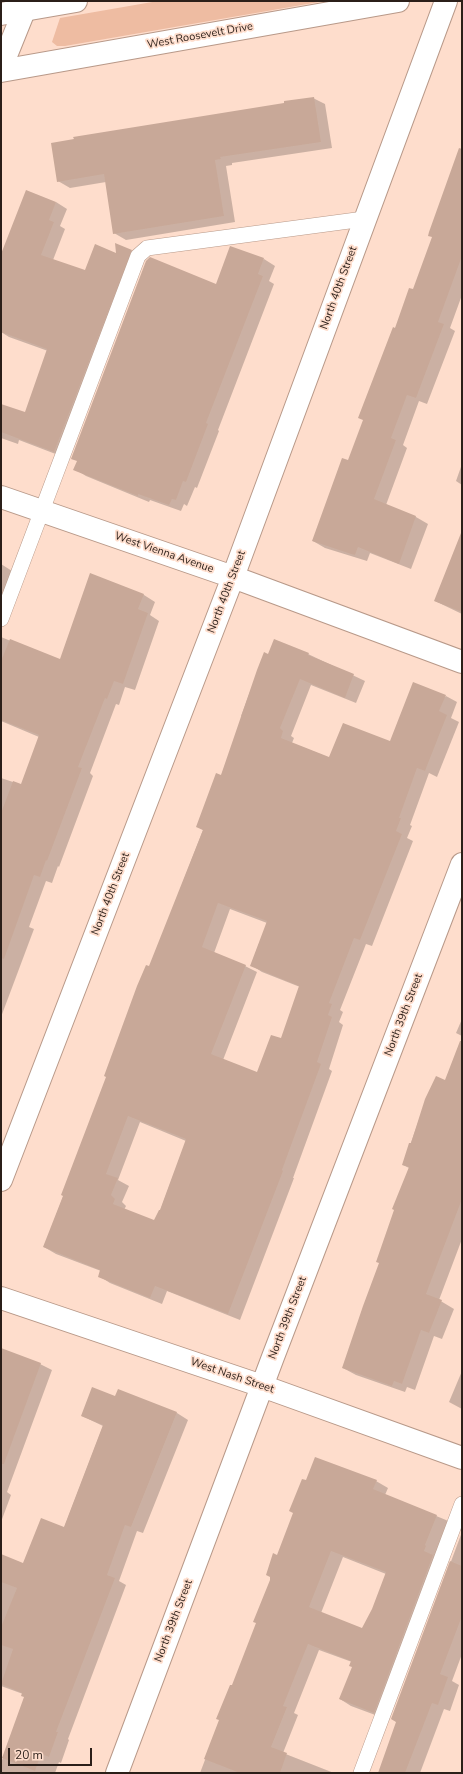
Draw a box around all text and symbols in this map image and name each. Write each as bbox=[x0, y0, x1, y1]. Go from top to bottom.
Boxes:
street label: West Roosevelt Drive bbox=[146, 20, 254, 52]
street label: North 40th Street bbox=[318, 245, 360, 331]
street label: West Vienna Avenue bbox=[113, 530, 215, 576]
street label: North 40th Street bbox=[205, 549, 249, 635]
street label: North 40th Street bbox=[89, 851, 133, 937]
street label: North 39th Street bbox=[382, 972, 426, 1058]
street label: North 39th Street bbox=[266, 1275, 310, 1361]
street label: West Nash Street bbox=[188, 1356, 276, 1396]
street label: North 39th Street bbox=[152, 1578, 196, 1664]
scale bar bbox=[10, 1740, 94, 1766]
text: 20 m bbox=[15, 1747, 43, 1763]

